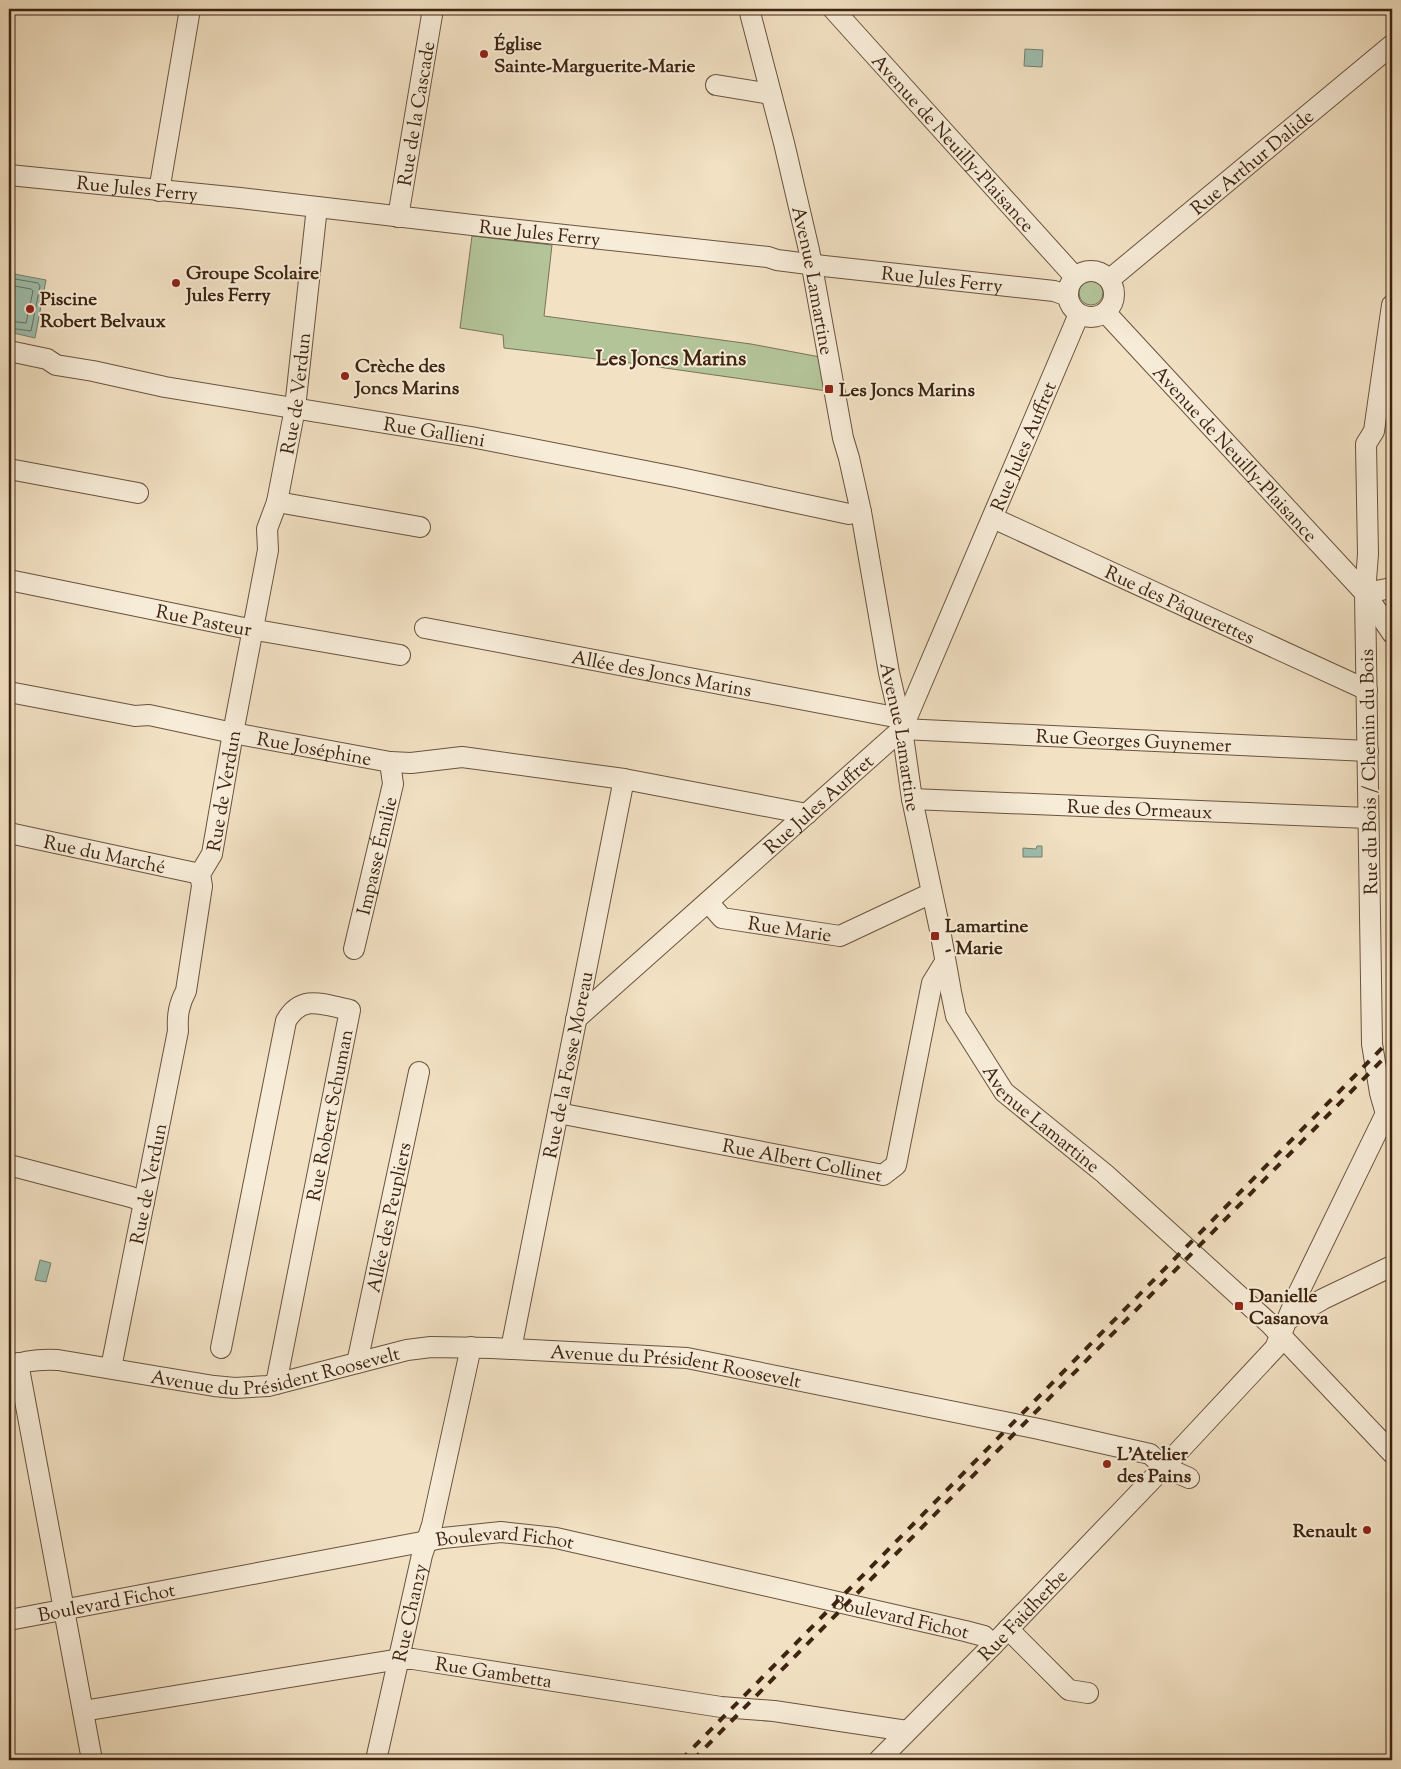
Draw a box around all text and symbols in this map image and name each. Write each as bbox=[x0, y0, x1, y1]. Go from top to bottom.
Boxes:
place label: Église Sainte-Marguerite-Marie bbox=[494, 32, 696, 81]
street label: Rue de la Cascade bbox=[392, 39, 443, 188]
marker: Église Sainte-Marguerite-Marie bbox=[478, 48, 490, 60]
street label: Avenue de Neuilly-Plaisance bbox=[864, 49, 1040, 240]
street label: Rue Arthur Dalide bbox=[1186, 104, 1321, 223]
street label: Rue Jules Ferry bbox=[75, 171, 200, 210]
street label: Avenue Lamartine bbox=[783, 204, 839, 357]
street label: Rue Jules Ferry bbox=[478, 215, 602, 255]
place label: Groupe Scolaire Jules Ferry bbox=[184, 261, 319, 310]
street label: Rue Jules Ferry bbox=[880, 261, 1004, 301]
marker: Groupe Scolaire Jules Ferry bbox=[170, 277, 182, 289]
place label: Piscine Robert Belvaux bbox=[40, 287, 166, 336]
marker: Piscine Robert Belvaux bbox=[24, 303, 36, 315]
street label: Rue de Verdun bbox=[275, 331, 319, 457]
district label: Les Joncs Marins bbox=[596, 345, 746, 375]
place label: Crèche des Joncs Marins bbox=[353, 354, 460, 403]
street label: Avenue de Neuilly-Plaisance bbox=[1145, 361, 1323, 549]
marker: Crèche des Joncs Marins bbox=[339, 370, 351, 382]
street label: Rue Jules Auffret bbox=[985, 377, 1065, 516]
place label: Les Joncs Marins bbox=[839, 378, 976, 405]
marker: Les Joncs Marins bbox=[823, 383, 835, 395]
street label: Rue Gallieni bbox=[381, 412, 487, 455]
street label: Rue des Pâquerettes bbox=[1100, 560, 1258, 653]
street label: Rue Pasteur bbox=[153, 599, 253, 645]
street label: Allée des Joncs Marins bbox=[569, 645, 754, 706]
street label: Rue du Bois / Chemin du Bois bbox=[1355, 649, 1386, 895]
street label: Avenue Lamartine bbox=[871, 661, 925, 814]
street label: Rue Georges Guynemer bbox=[1035, 724, 1232, 761]
street label: Rue Joséphine bbox=[254, 727, 374, 774]
street label: Rue de Verdun bbox=[202, 728, 249, 854]
street label: Rue Jules Auffret bbox=[759, 749, 881, 862]
street label: Impasse Émilie bbox=[351, 794, 406, 918]
street label: Rue des Ormeaux bbox=[1066, 794, 1213, 828]
street label: Rue du Marché bbox=[41, 830, 168, 882]
street label: Rue Marie bbox=[746, 911, 833, 951]
place label: Lamartine - Marie bbox=[945, 914, 1028, 963]
marker: Lamartine - Marie bbox=[929, 930, 941, 942]
street label: Rue de la Fosse Moreau bbox=[538, 969, 602, 1161]
street label: Rue Robert Schuman bbox=[302, 1027, 361, 1204]
street label: Avenue Lamartine bbox=[974, 1061, 1105, 1181]
street label: Rue de Verdun bbox=[125, 1121, 175, 1247]
street label: Rue Albert Collinet bbox=[720, 1134, 885, 1191]
street label: Allée des Peupliers bbox=[361, 1140, 420, 1295]
place label: Danielle Casanova bbox=[1249, 1284, 1329, 1333]
marker: Danielle Casanova bbox=[1233, 1300, 1245, 1312]
street label: Avenue du Président Roosevelt bbox=[549, 1340, 804, 1397]
street label: Avenue du Président Roosevelt bbox=[149, 1341, 403, 1404]
place label: L'Atelier des Pains bbox=[1117, 1442, 1192, 1491]
marker: L'Atelier des Pains bbox=[1101, 1458, 1113, 1470]
place label: Renault bbox=[1293, 1519, 1357, 1546]
street label: Boulevard Fichot bbox=[434, 1521, 577, 1558]
marker: Renault bbox=[1361, 1524, 1373, 1536]
street label: Rue Chanzy bbox=[387, 1561, 436, 1665]
street label: Rue Faidherbe bbox=[973, 1564, 1075, 1668]
street label: Boulevard Fichot bbox=[36, 1578, 178, 1630]
street label: Boulevard Fichot bbox=[829, 1590, 972, 1648]
street label: Rue Gambetta bbox=[433, 1652, 554, 1697]

